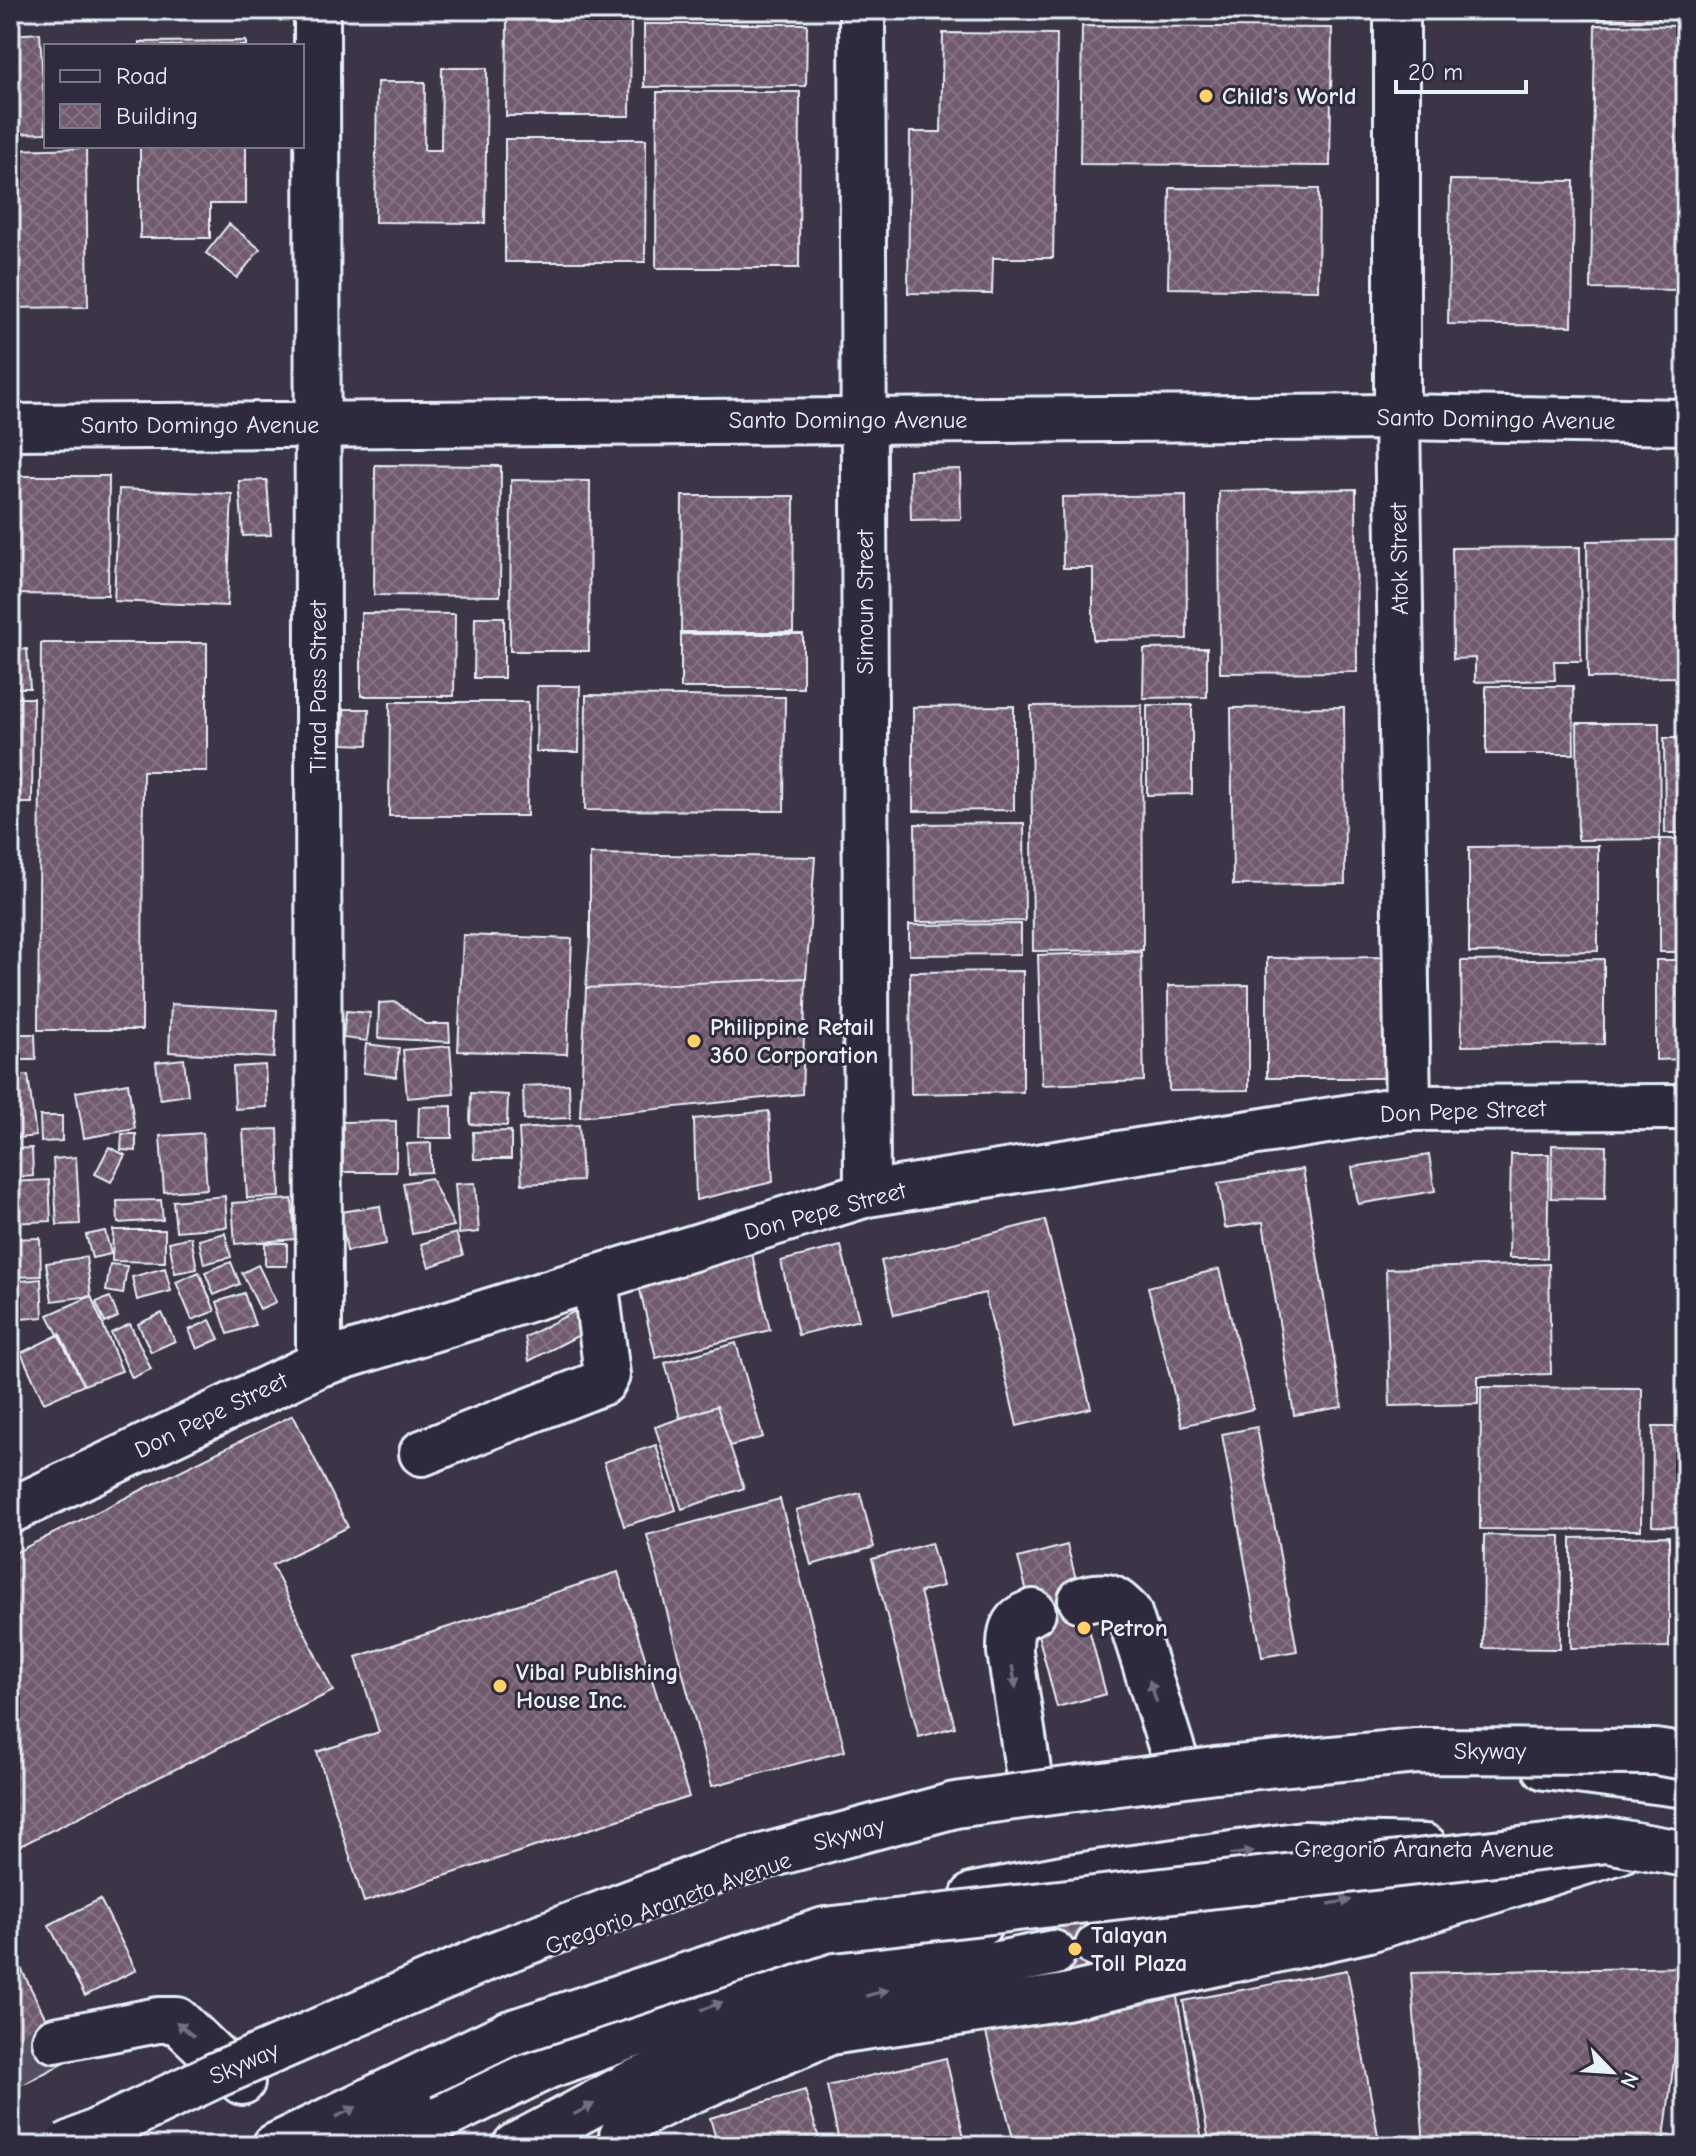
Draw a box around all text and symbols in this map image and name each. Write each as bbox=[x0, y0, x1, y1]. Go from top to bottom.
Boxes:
legend bbox=[44, 44, 304, 148]
scale bar bbox=[1396, 44, 1526, 94]
text: 20 m bbox=[1408, 58, 1463, 86]
text: Road bbox=[116, 62, 168, 90]
place label: Child's World bbox=[1222, 82, 1356, 110]
marker: Child's World bbox=[1197, 87, 1215, 105]
text: Building bbox=[116, 102, 198, 130]
street label: Santo Domingo Avenue bbox=[1376, 403, 1616, 435]
street label: Santo Domingo Avenue bbox=[729, 406, 967, 434]
street label: Santo Domingo Avenue bbox=[81, 411, 319, 439]
street label: Atok Street bbox=[1384, 501, 1414, 616]
street label: Simoun Street bbox=[851, 528, 879, 674]
street label: Tirad Pass Street bbox=[304, 599, 332, 774]
place label: Philippine Retail 360 Corporation bbox=[710, 1013, 878, 1069]
marker: Philippine Retail 360 Corporation bbox=[685, 1032, 703, 1050]
street label: Don Pepe Street bbox=[1379, 1094, 1548, 1128]
street label: Don Pepe Street bbox=[741, 1176, 910, 1246]
street label: Don Pepe Street bbox=[130, 1365, 293, 1464]
place label: Petron bbox=[1100, 1614, 1168, 1642]
marker: Petron bbox=[1075, 1619, 1093, 1637]
place label: Vibal Publishing House Inc. bbox=[516, 1658, 678, 1714]
one-way arrow bbox=[1008, 1665, 1021, 1690]
marker: Vibal Publishing House Inc. bbox=[491, 1677, 509, 1695]
one-way arrow bbox=[1147, 1678, 1159, 1702]
street label: Skyway bbox=[1454, 1737, 1527, 1765]
street label: Skyway bbox=[810, 1811, 888, 1857]
street label: Gregorio Araneta Avenue bbox=[1294, 1835, 1554, 1863]
street label: Gregorio Araneta Avenue bbox=[541, 1845, 795, 1961]
one-way arrow bbox=[1230, 1846, 1255, 1859]
one-way arrow bbox=[1327, 1895, 1352, 1907]
place label: Talayan Toll Plaza bbox=[1091, 1921, 1187, 1977]
marker: Talayan Toll Plaza bbox=[1066, 1940, 1084, 1958]
one-way arrow bbox=[864, 1986, 889, 1998]
one-way arrow bbox=[700, 2000, 724, 2012]
one-way arrow bbox=[176, 2021, 196, 2038]
north arrow bbox=[1572, 2032, 1652, 2112]
street label: Skyway bbox=[205, 2035, 283, 2091]
text: N bbox=[1614, 2068, 1644, 2092]
one-way arrow bbox=[572, 2103, 595, 2116]
one-way arrow bbox=[334, 2105, 357, 2119]

